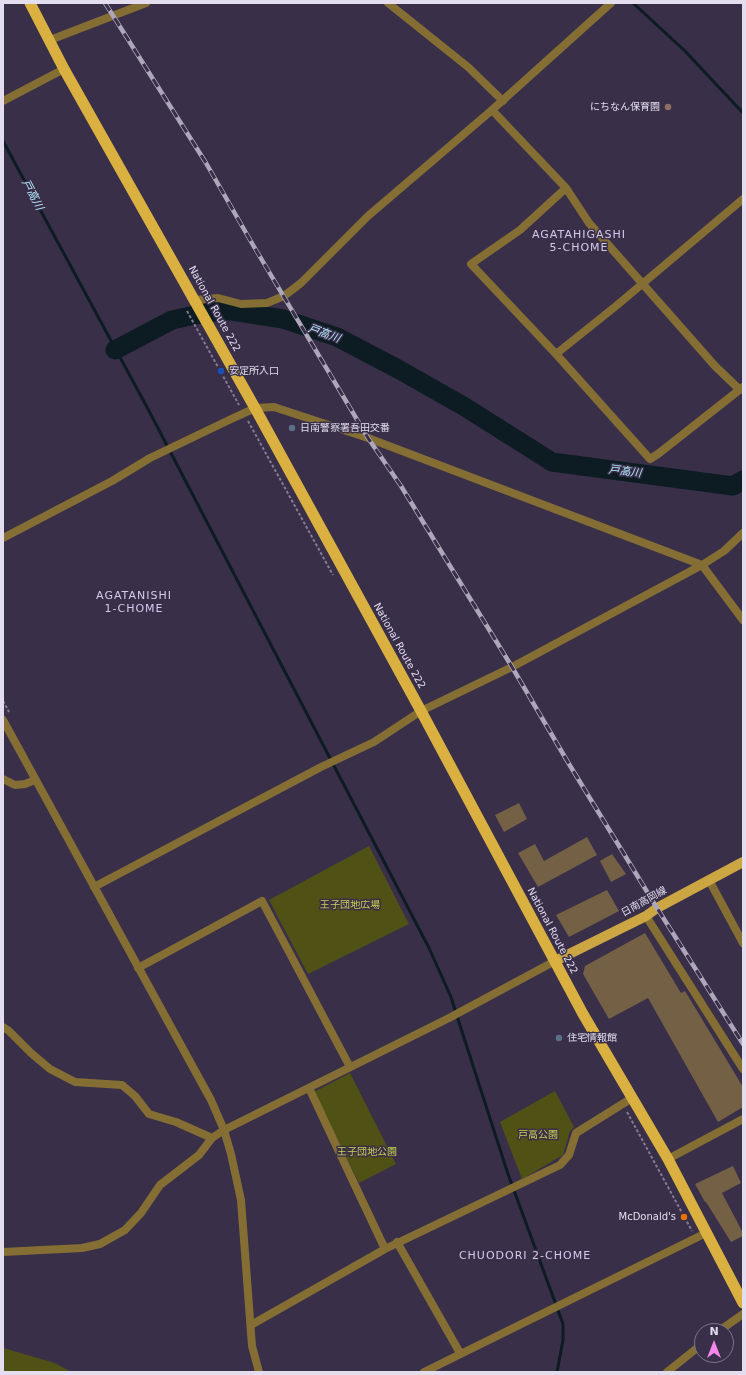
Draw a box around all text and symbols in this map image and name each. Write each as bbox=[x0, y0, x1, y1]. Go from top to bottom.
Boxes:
place label: にちなん保育園 bbox=[590, 101, 660, 113]
marker: にちなん保育園 bbox=[663, 102, 673, 112]
water label: 戸高川 bbox=[18, 177, 46, 213]
district label: AGATAHIGASHI 5-CHOME bbox=[532, 228, 626, 254]
street label: National Route 222 bbox=[185, 264, 243, 354]
water label: 戸高川 bbox=[306, 322, 342, 346]
place label: 安定所入口 bbox=[229, 365, 279, 377]
marker: 安定所入口 bbox=[216, 366, 226, 376]
place label: 日南警察署吾田交番 bbox=[300, 422, 390, 434]
marker: 日南警察署吾田交番 bbox=[287, 423, 297, 433]
water label: 戸高川 bbox=[608, 463, 642, 481]
district label: AGATANISHI 1-CHOME bbox=[96, 589, 172, 615]
street label: National Route 222 bbox=[370, 601, 428, 691]
street label: 日南高岡線 bbox=[619, 885, 669, 919]
street label: National Route 222 bbox=[524, 886, 580, 976]
park label: 王子団地広場 bbox=[320, 899, 380, 911]
place label: 住宅情報館 bbox=[567, 1032, 617, 1044]
marker: 住宅情報館 bbox=[554, 1033, 564, 1043]
park label: 戸高公園 bbox=[518, 1129, 558, 1141]
park label: 王子団地公園 bbox=[337, 1146, 397, 1158]
place label: McDonald's bbox=[619, 1211, 676, 1223]
marker: McDonald's bbox=[679, 1212, 689, 1222]
district label: CHUODORI 2-CHOME bbox=[459, 1249, 591, 1263]
north arrow bbox=[694, 1323, 734, 1363]
text: N bbox=[709, 1325, 719, 1338]

